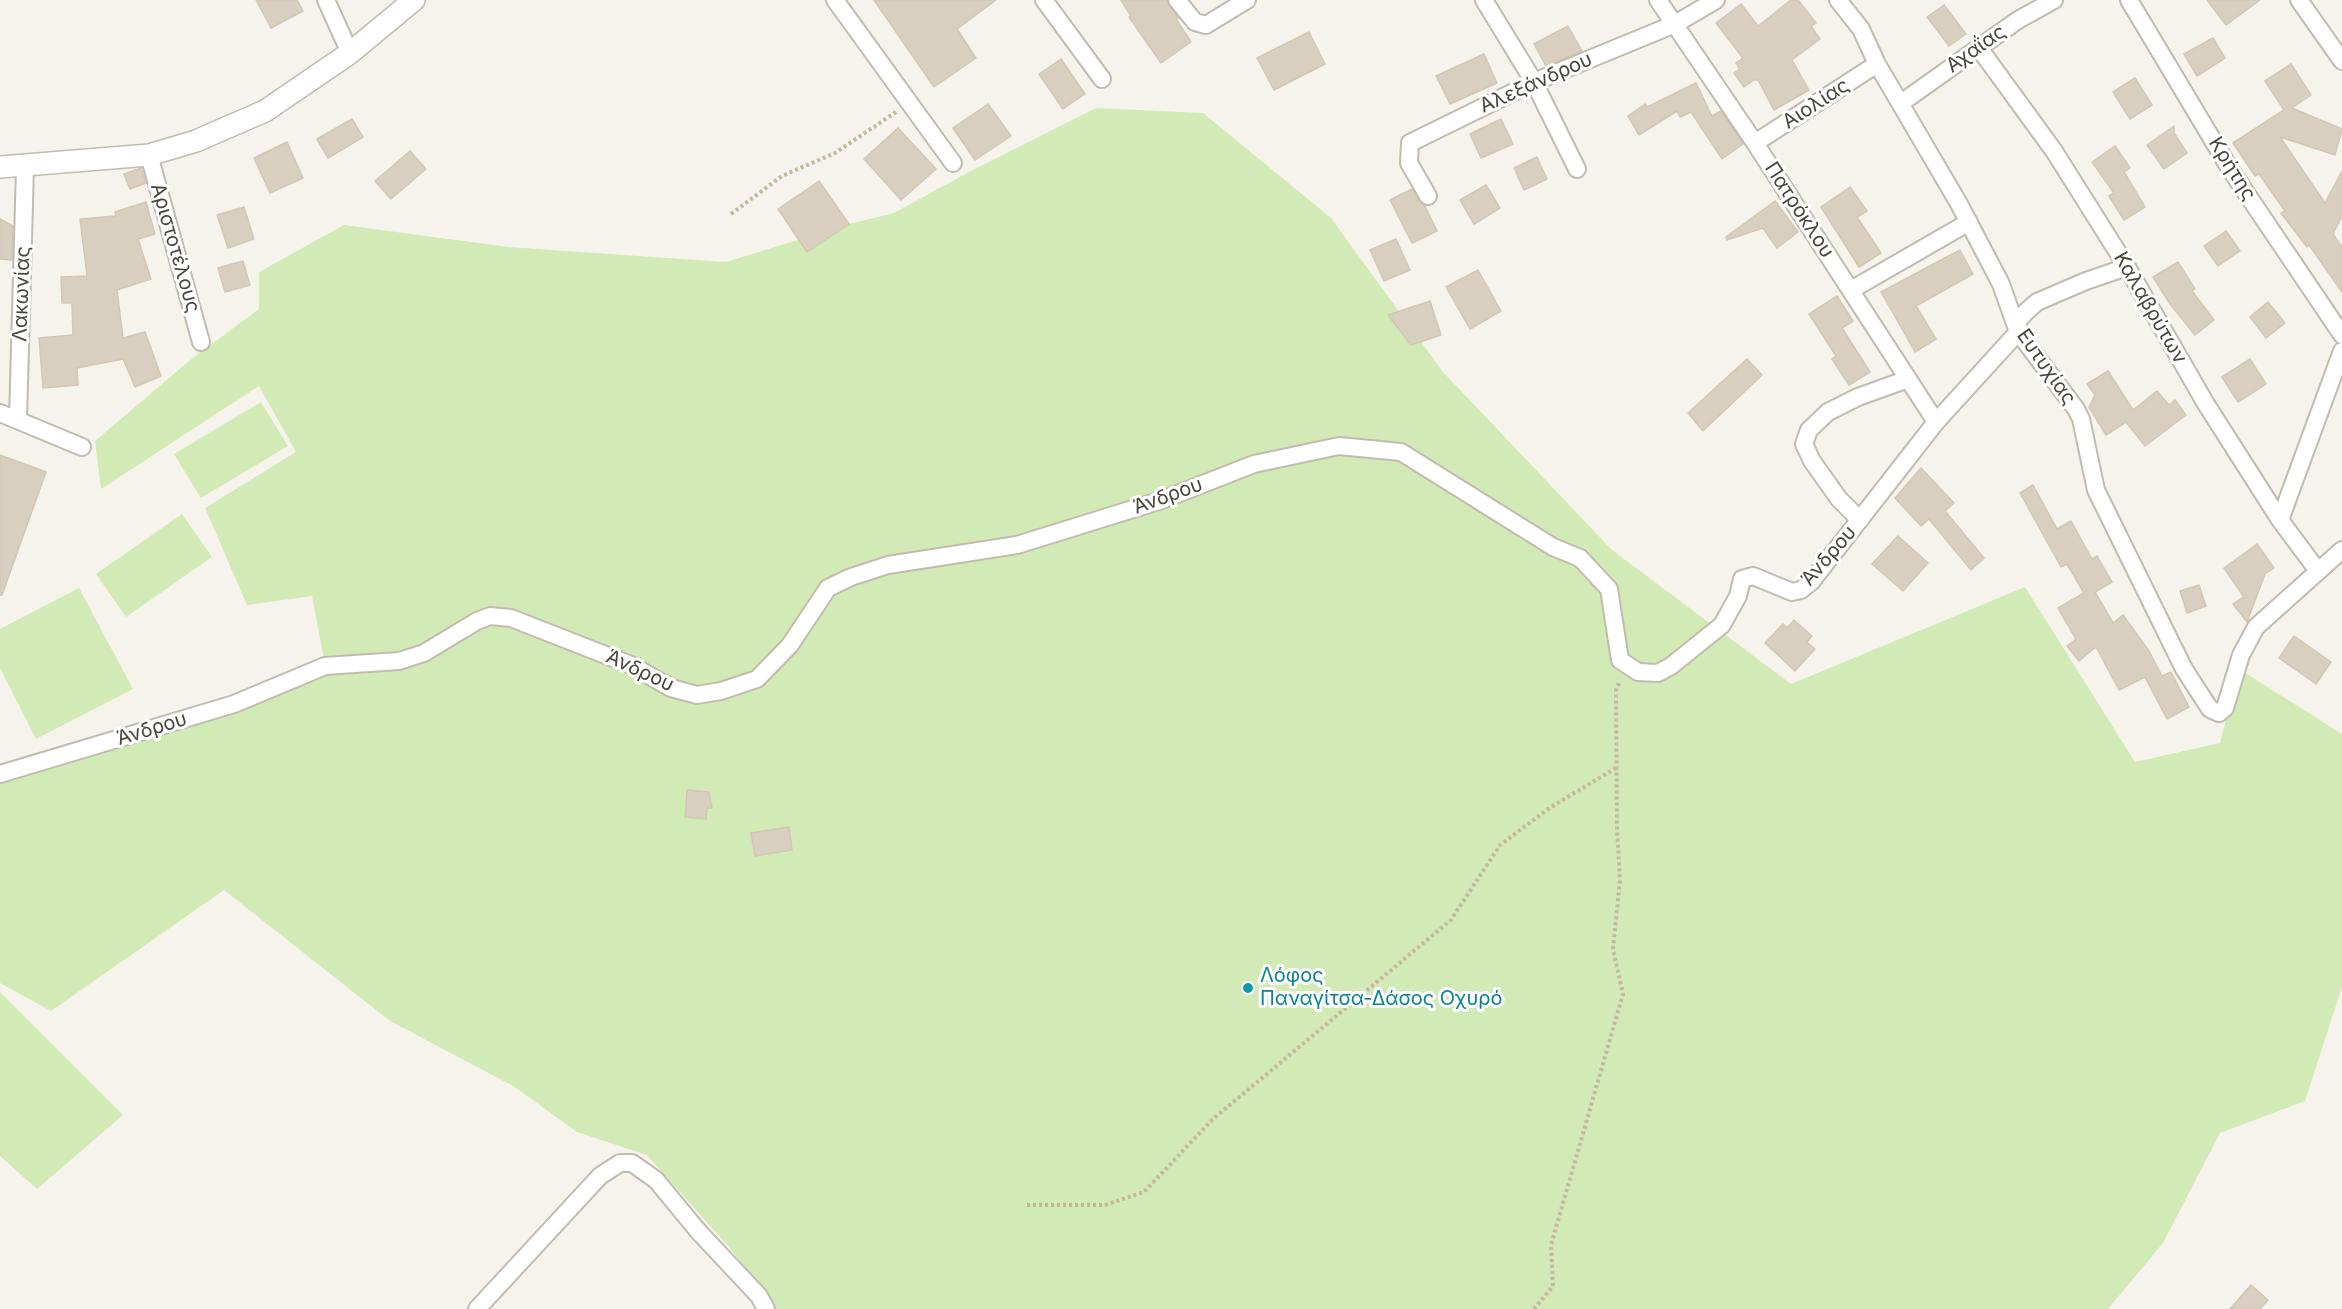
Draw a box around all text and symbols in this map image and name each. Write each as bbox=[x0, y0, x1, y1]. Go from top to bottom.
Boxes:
street label: Αχαΐας bbox=[1942, 20, 2010, 78]
street label: Αλεξάνδρου bbox=[1476, 47, 1596, 119]
street label: Αιολίας bbox=[1778, 74, 1854, 134]
street label: Κρήτης bbox=[2203, 133, 2261, 205]
street label: Πατρόκλου bbox=[1759, 158, 1839, 262]
street label: Αριστοτέλους bbox=[145, 181, 205, 315]
street label: Λακωνίας bbox=[8, 246, 36, 342]
street label: Καλαβρύτων bbox=[2108, 248, 2192, 368]
street label: Ευτυχίας bbox=[2011, 325, 2081, 409]
street label: Άνδρου bbox=[1130, 472, 1206, 520]
street label: Άνδρου bbox=[1796, 521, 1862, 591]
street label: Άνδρου bbox=[602, 645, 678, 697]
street label: Άνδρου bbox=[114, 707, 190, 751]
place label: Λόφος Παναγίτσα-Δάσος Οχυρό bbox=[1260, 964, 1502, 1011]
marker: Λόφος Παναγίτσα-Δάσος Οχυρό bbox=[1241, 981, 1255, 995]

